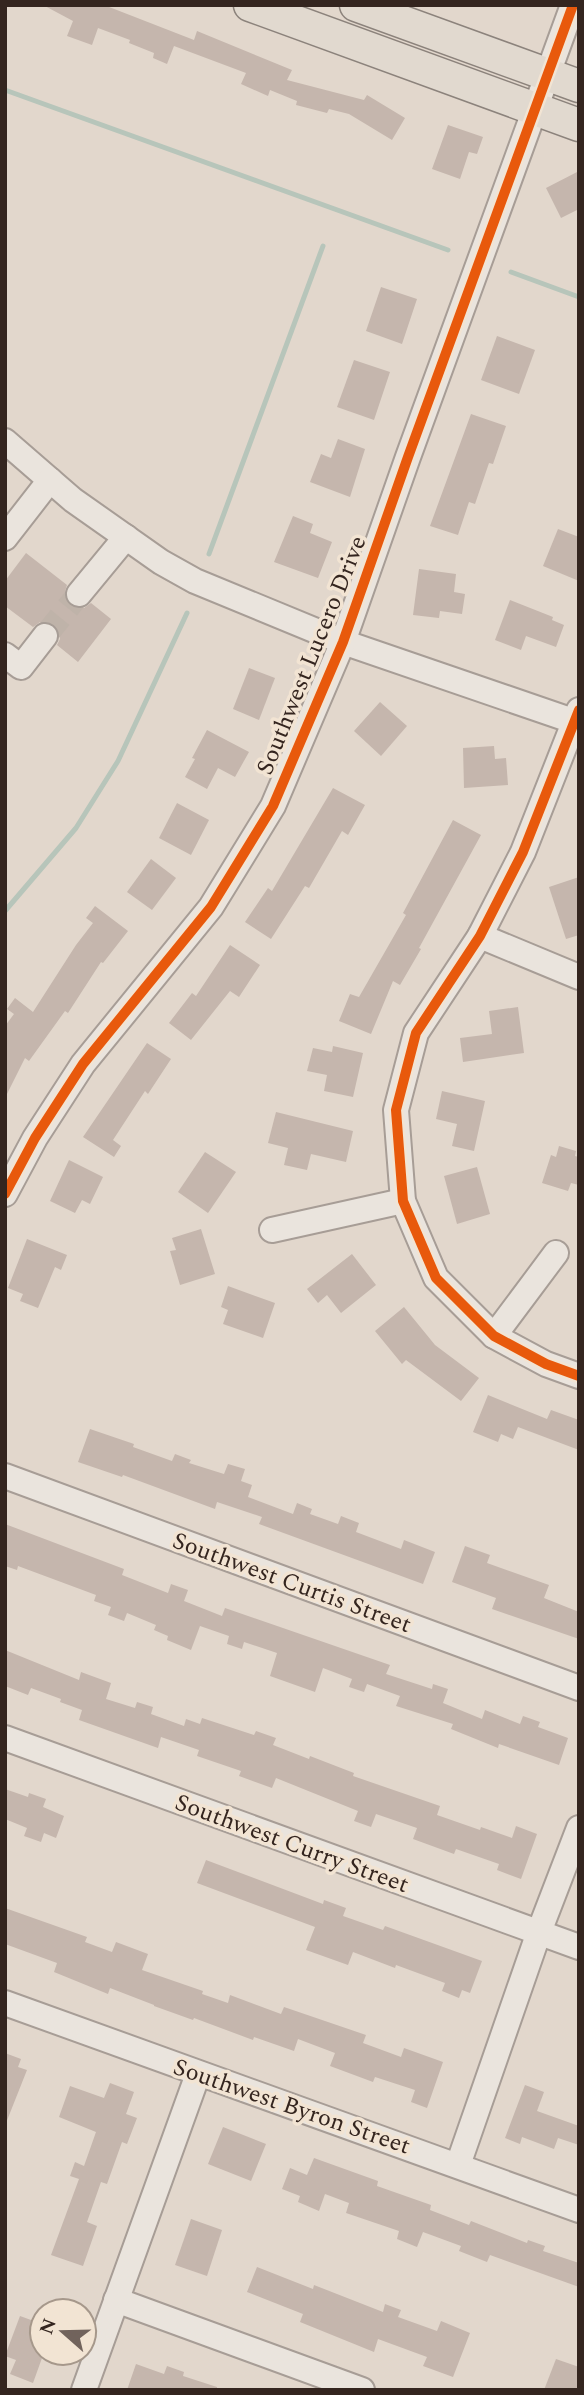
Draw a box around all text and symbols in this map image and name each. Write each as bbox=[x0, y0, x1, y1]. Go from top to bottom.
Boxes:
street label: Southwest Lucero Drive bbox=[247, 530, 376, 780]
street label: Southwest Curtis Street bbox=[167, 1523, 416, 1643]
street label: Southwest Curry Street bbox=[170, 1785, 414, 1903]
street label: Southwest Byron Street bbox=[168, 2049, 415, 2164]
north arrow bbox=[28, 2297, 98, 2367]
text: N bbox=[32, 2314, 65, 2339]

